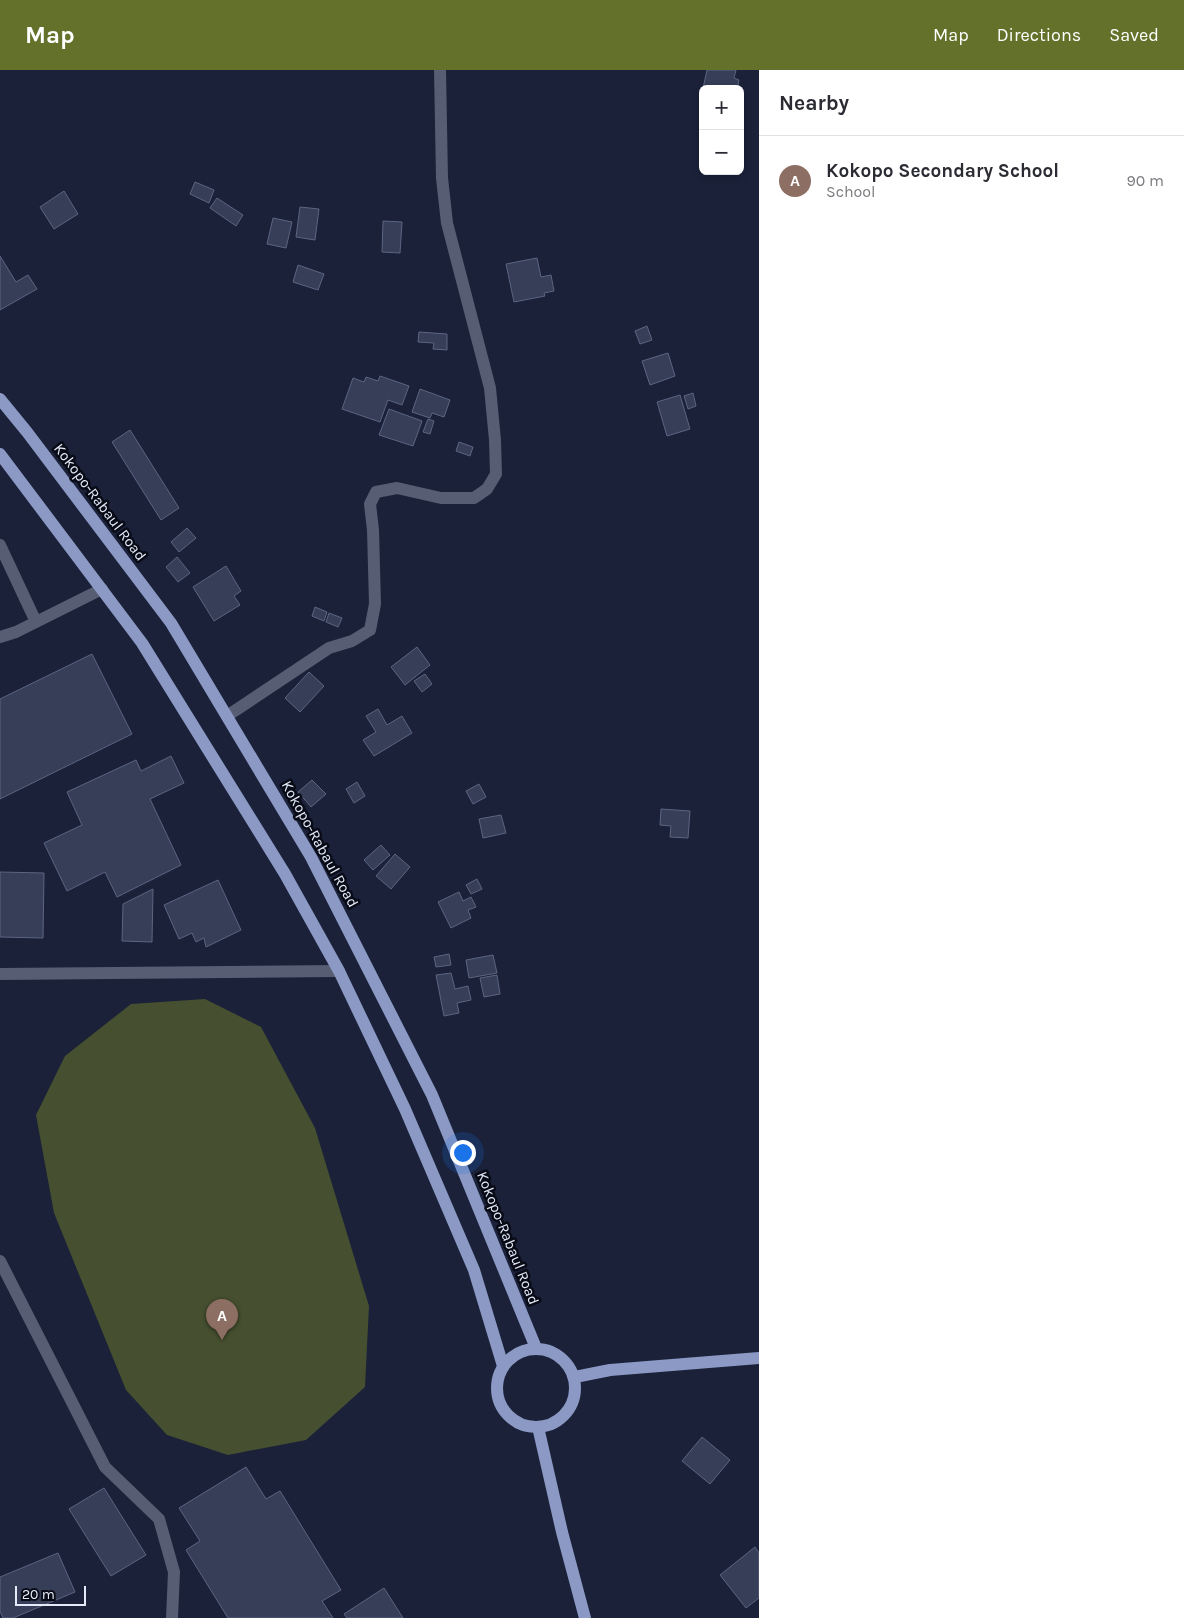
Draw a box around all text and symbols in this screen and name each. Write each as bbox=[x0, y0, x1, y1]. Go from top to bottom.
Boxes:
text: Map bbox=[25, 21, 75, 49]
text: Map bbox=[933, 24, 969, 46]
text: Directions bbox=[997, 24, 1081, 46]
text: Saved bbox=[1109, 24, 1159, 46]
map controls bbox=[699, 85, 744, 175]
button: + bbox=[699, 85, 744, 130]
text: Nearby bbox=[779, 91, 849, 115]
button: − bbox=[699, 130, 744, 175]
text: Kokopo Secondary School bbox=[826, 160, 1059, 182]
text: A bbox=[790, 171, 800, 190]
text: 90 m bbox=[1126, 171, 1164, 190]
text: School bbox=[826, 182, 876, 201]
street label: Kokopo-Rabaul Road bbox=[50, 440, 150, 564]
street label: Kokopo-Rabaul Road bbox=[278, 777, 362, 911]
your location bbox=[450, 1140, 476, 1166]
street label: Kokopo-Rabaul Road bbox=[473, 1169, 543, 1307]
pin: A bbox=[206, 1299, 238, 1340]
scale bar bbox=[15, 1583, 86, 1606]
text: 20 m bbox=[22, 1586, 55, 1603]

